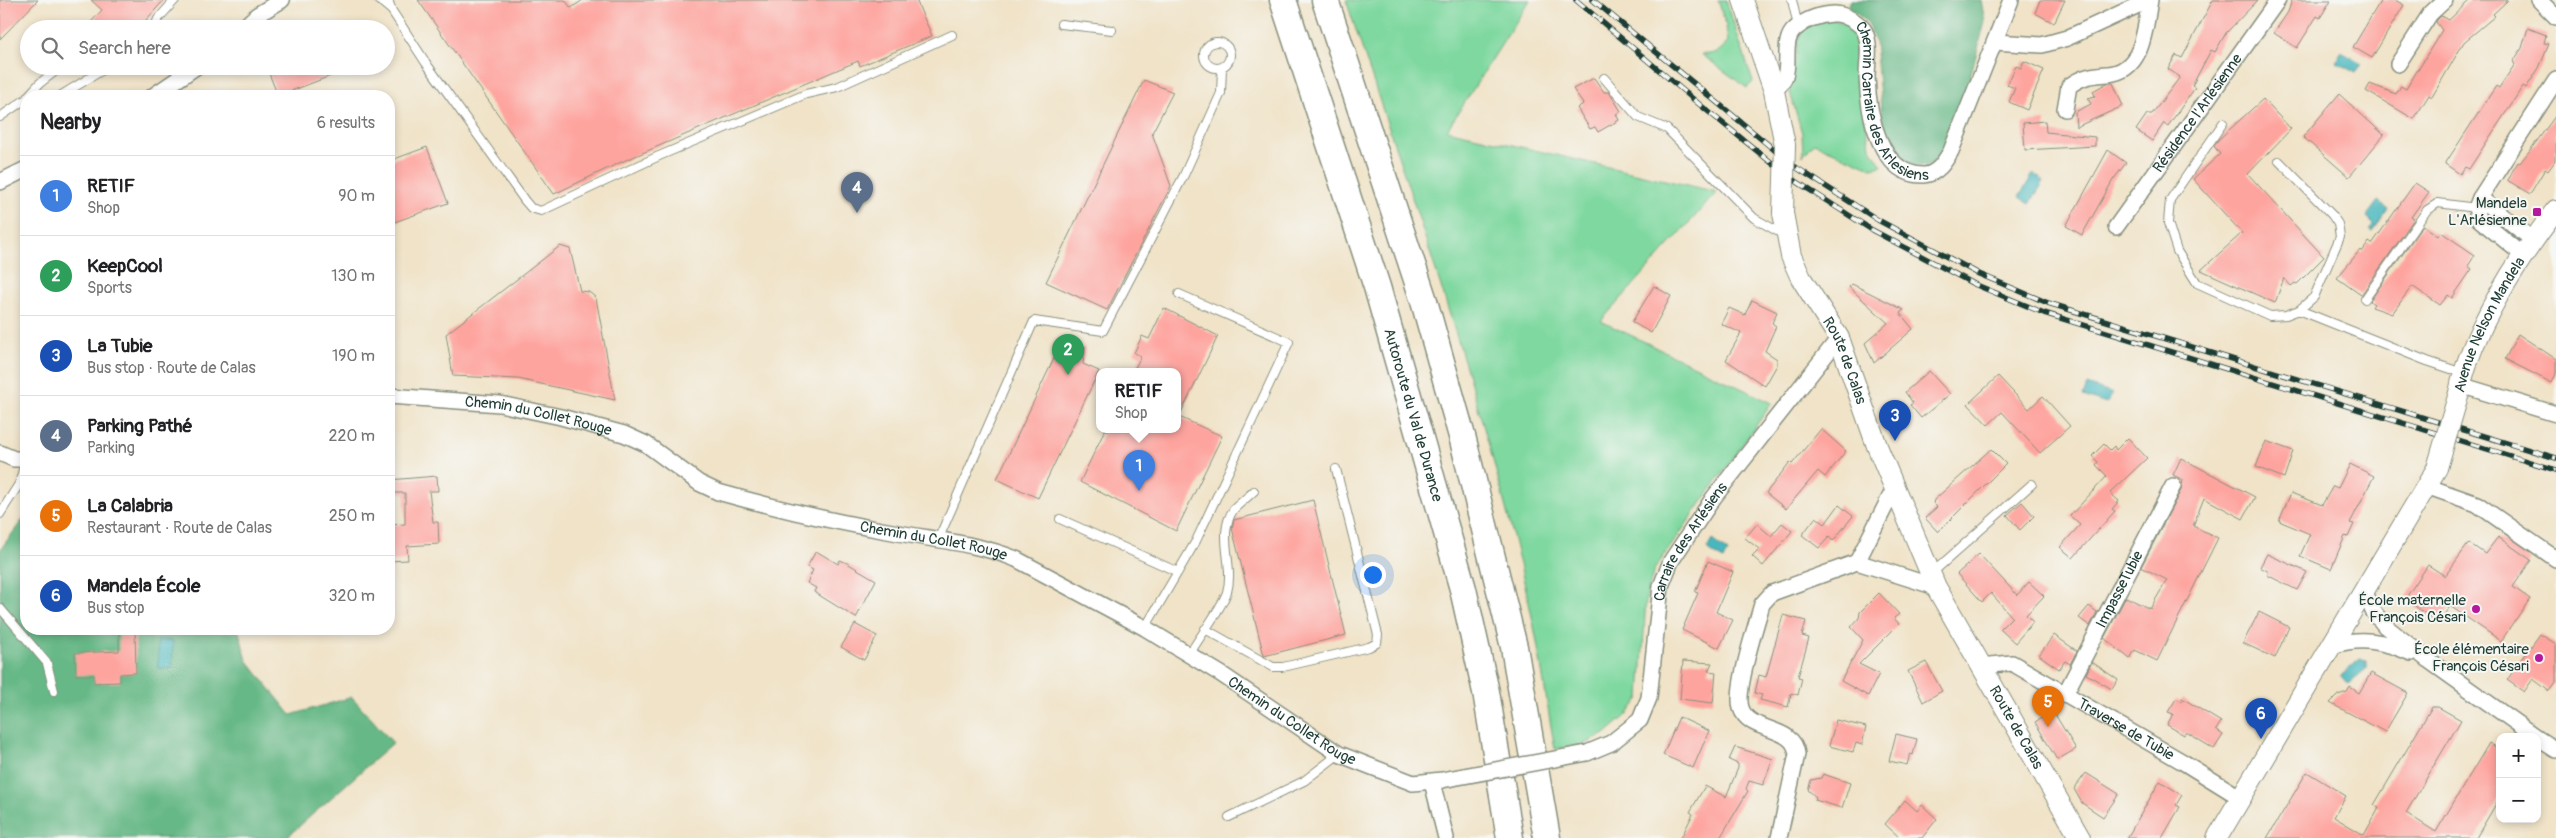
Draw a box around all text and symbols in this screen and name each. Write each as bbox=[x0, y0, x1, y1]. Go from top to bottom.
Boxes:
street label: Chemin Carraire des Arlesiens bbox=[1851, 17, 1930, 185]
search box bbox=[20, 20, 395, 75]
icon: search bbox=[38, 34, 66, 62]
text: Search here bbox=[78, 36, 171, 60]
street label: Résidence l'Arlésienne bbox=[2149, 50, 2247, 176]
text: Nearby bbox=[40, 109, 101, 136]
text: 6 results bbox=[317, 113, 375, 133]
pin: 4 bbox=[841, 172, 873, 213]
text: RETIF bbox=[87, 174, 135, 198]
text: 1 bbox=[53, 186, 59, 206]
text: 90 m bbox=[338, 186, 375, 206]
place label: Mandela L'Arlésienne bbox=[2448, 194, 2528, 230]
text: Shop bbox=[87, 198, 120, 218]
marker: Mandela L'Arlésienne bbox=[2531, 206, 2543, 218]
street label: Avenue Nelson Mandela bbox=[2450, 253, 2530, 394]
text: KeepCool bbox=[87, 254, 163, 278]
text: 2 bbox=[52, 266, 60, 286]
text: 130 m bbox=[331, 266, 375, 286]
text: Sports bbox=[87, 278, 132, 298]
street label: Route de Calas bbox=[1818, 314, 1871, 407]
street label: Autoroute du Val de Durance bbox=[1379, 326, 1447, 505]
text: La Tubie bbox=[87, 334, 152, 358]
pin: 2 bbox=[1052, 334, 1084, 375]
text: 3 bbox=[52, 346, 60, 366]
text: 190 m bbox=[332, 346, 375, 366]
text: Bus stop · Route de Calas bbox=[87, 358, 256, 378]
popup bbox=[1096, 368, 1181, 433]
text: RETIF bbox=[1114, 379, 1163, 403]
street label: Chemin du Collet Rouge bbox=[464, 392, 614, 440]
pin: 3 bbox=[1879, 400, 1911, 441]
text: Shop bbox=[1114, 403, 1148, 423]
text: Parking Pathé bbox=[87, 414, 193, 438]
text: 4 bbox=[51, 426, 61, 446]
text: 220 m bbox=[329, 426, 375, 446]
text: Parking bbox=[87, 438, 135, 458]
pin: 1 bbox=[1123, 450, 1155, 491]
street label: Carraire des Arlésiens bbox=[1650, 478, 1732, 602]
text: La Calabria bbox=[87, 494, 173, 518]
text: 5 bbox=[52, 506, 60, 526]
text: 250 m bbox=[329, 506, 375, 526]
street label: Chemin du Collet Rouge bbox=[858, 517, 1010, 565]
text: Restaurant · Route de Calas bbox=[87, 518, 272, 538]
street label: ImpasseTubie bbox=[2092, 547, 2148, 631]
your location bbox=[1360, 562, 1386, 588]
text: Mandela École bbox=[87, 574, 200, 598]
text: 6 bbox=[51, 586, 61, 606]
text: 320 m bbox=[329, 586, 375, 606]
place label: École maternelle François Césari bbox=[2359, 591, 2467, 627]
text: Bus stop bbox=[87, 598, 145, 618]
marker: École maternelle François Césari bbox=[2470, 603, 2482, 615]
place label: École élémentaire François Césari bbox=[2414, 640, 2530, 676]
marker: École élémentaire François Césari bbox=[2533, 652, 2545, 664]
street label: Chemin du Collet Rouge bbox=[1224, 672, 1359, 770]
street label: Route de Calas bbox=[1985, 683, 2048, 773]
pin: 5 bbox=[2032, 686, 2064, 727]
street label: Traverse de Tubie bbox=[2074, 694, 2178, 765]
pin: 6 bbox=[2245, 698, 2277, 739]
map controls bbox=[2496, 733, 2541, 823]
button: + bbox=[2496, 733, 2541, 778]
button: − bbox=[2496, 778, 2541, 823]

